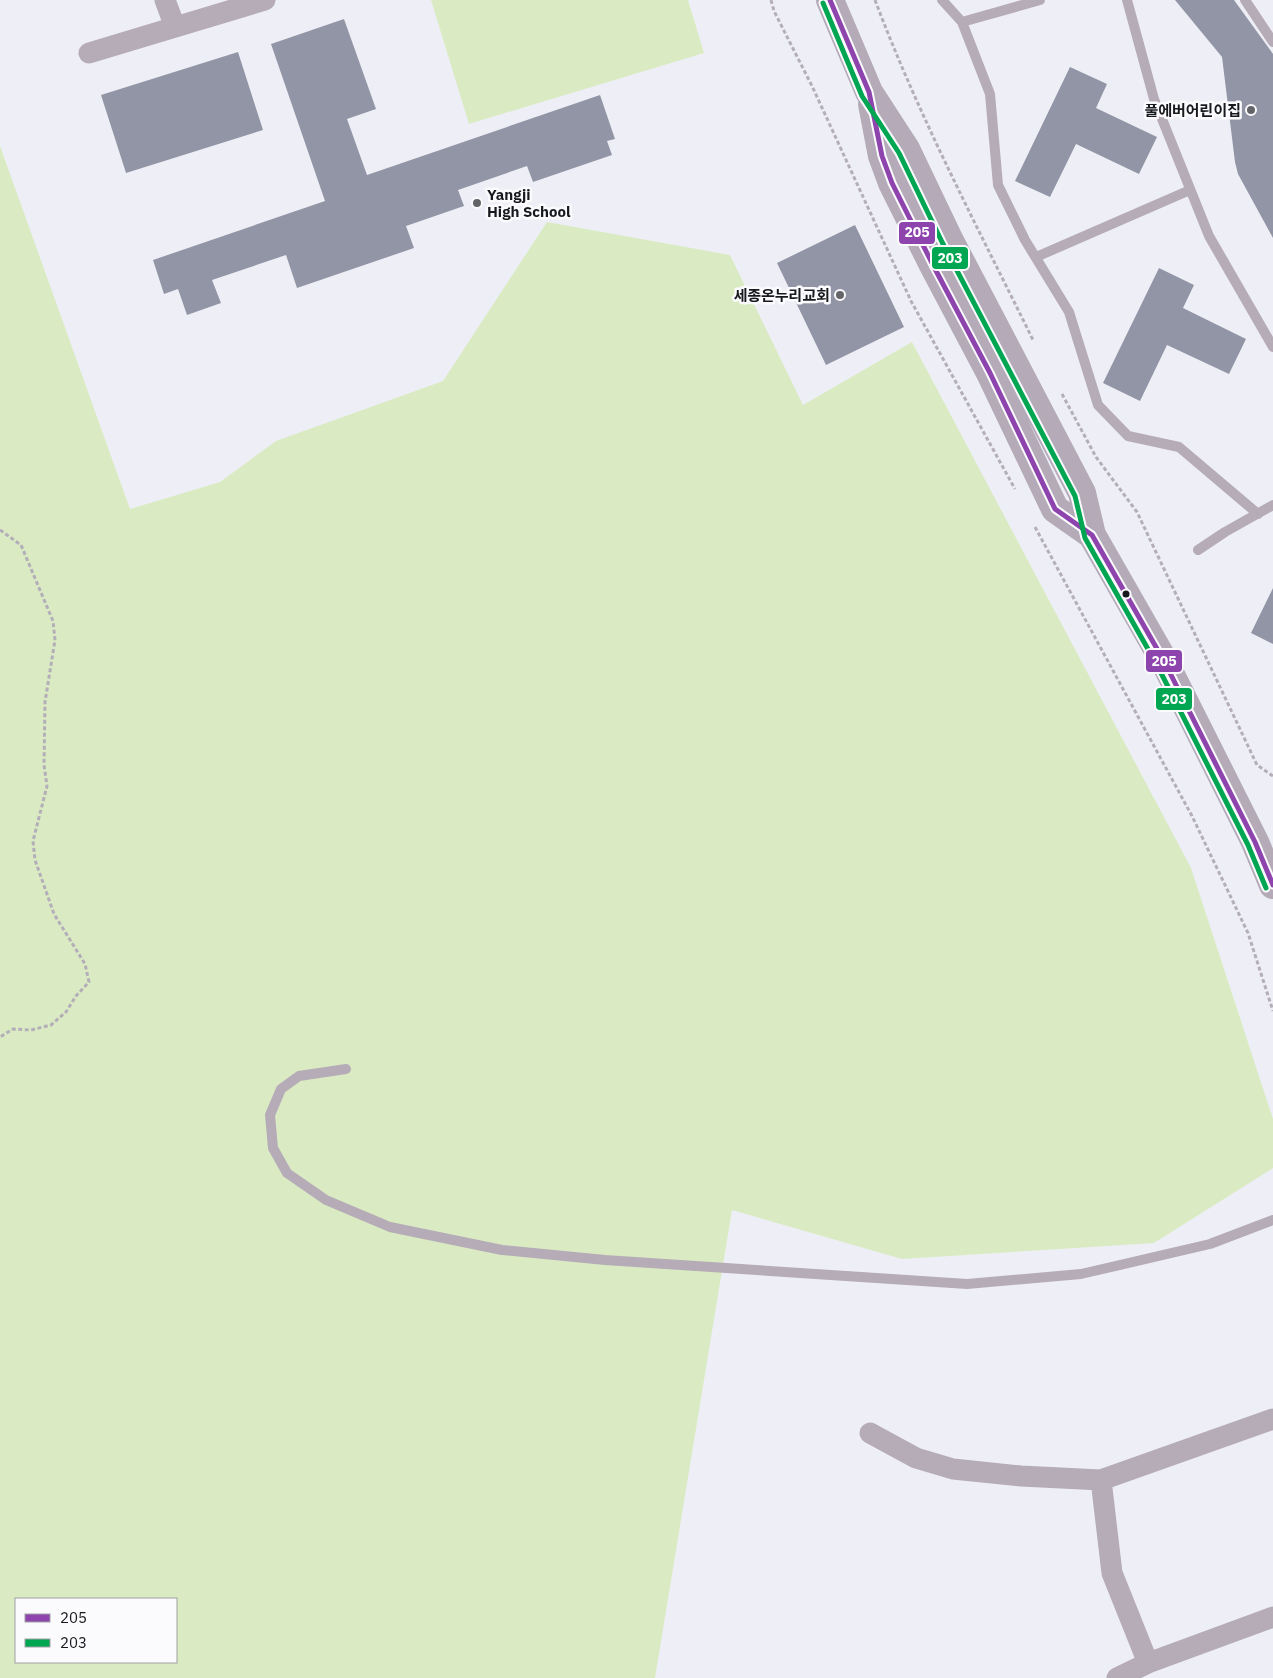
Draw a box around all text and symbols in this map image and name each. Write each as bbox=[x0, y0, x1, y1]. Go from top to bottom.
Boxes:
place label: 풀에버어린이집 bbox=[1144, 101, 1241, 120]
marker: 풀에버어린이집 bbox=[1245, 104, 1257, 116]
place label: Yangji High School bbox=[487, 185, 571, 221]
marker: Yangji High School bbox=[471, 197, 483, 209]
line badge: 205 bbox=[898, 221, 936, 245]
text: 205 bbox=[904, 223, 930, 241]
line badge: 203 bbox=[931, 246, 969, 270]
text: 203 bbox=[937, 249, 963, 267]
place label: 세종온누리교회 bbox=[733, 286, 830, 305]
marker: 세종온누리교회 bbox=[834, 289, 846, 301]
unlabelled marker bbox=[1121, 589, 1131, 599]
line badge: 205 bbox=[1145, 649, 1183, 673]
text: 205 bbox=[1151, 652, 1177, 670]
line badge: 203 bbox=[1155, 687, 1193, 711]
text: 203 bbox=[1161, 690, 1187, 708]
legend bbox=[15, 1598, 178, 1663]
text: 205 bbox=[60, 1608, 87, 1627]
text: 203 bbox=[60, 1633, 87, 1652]

